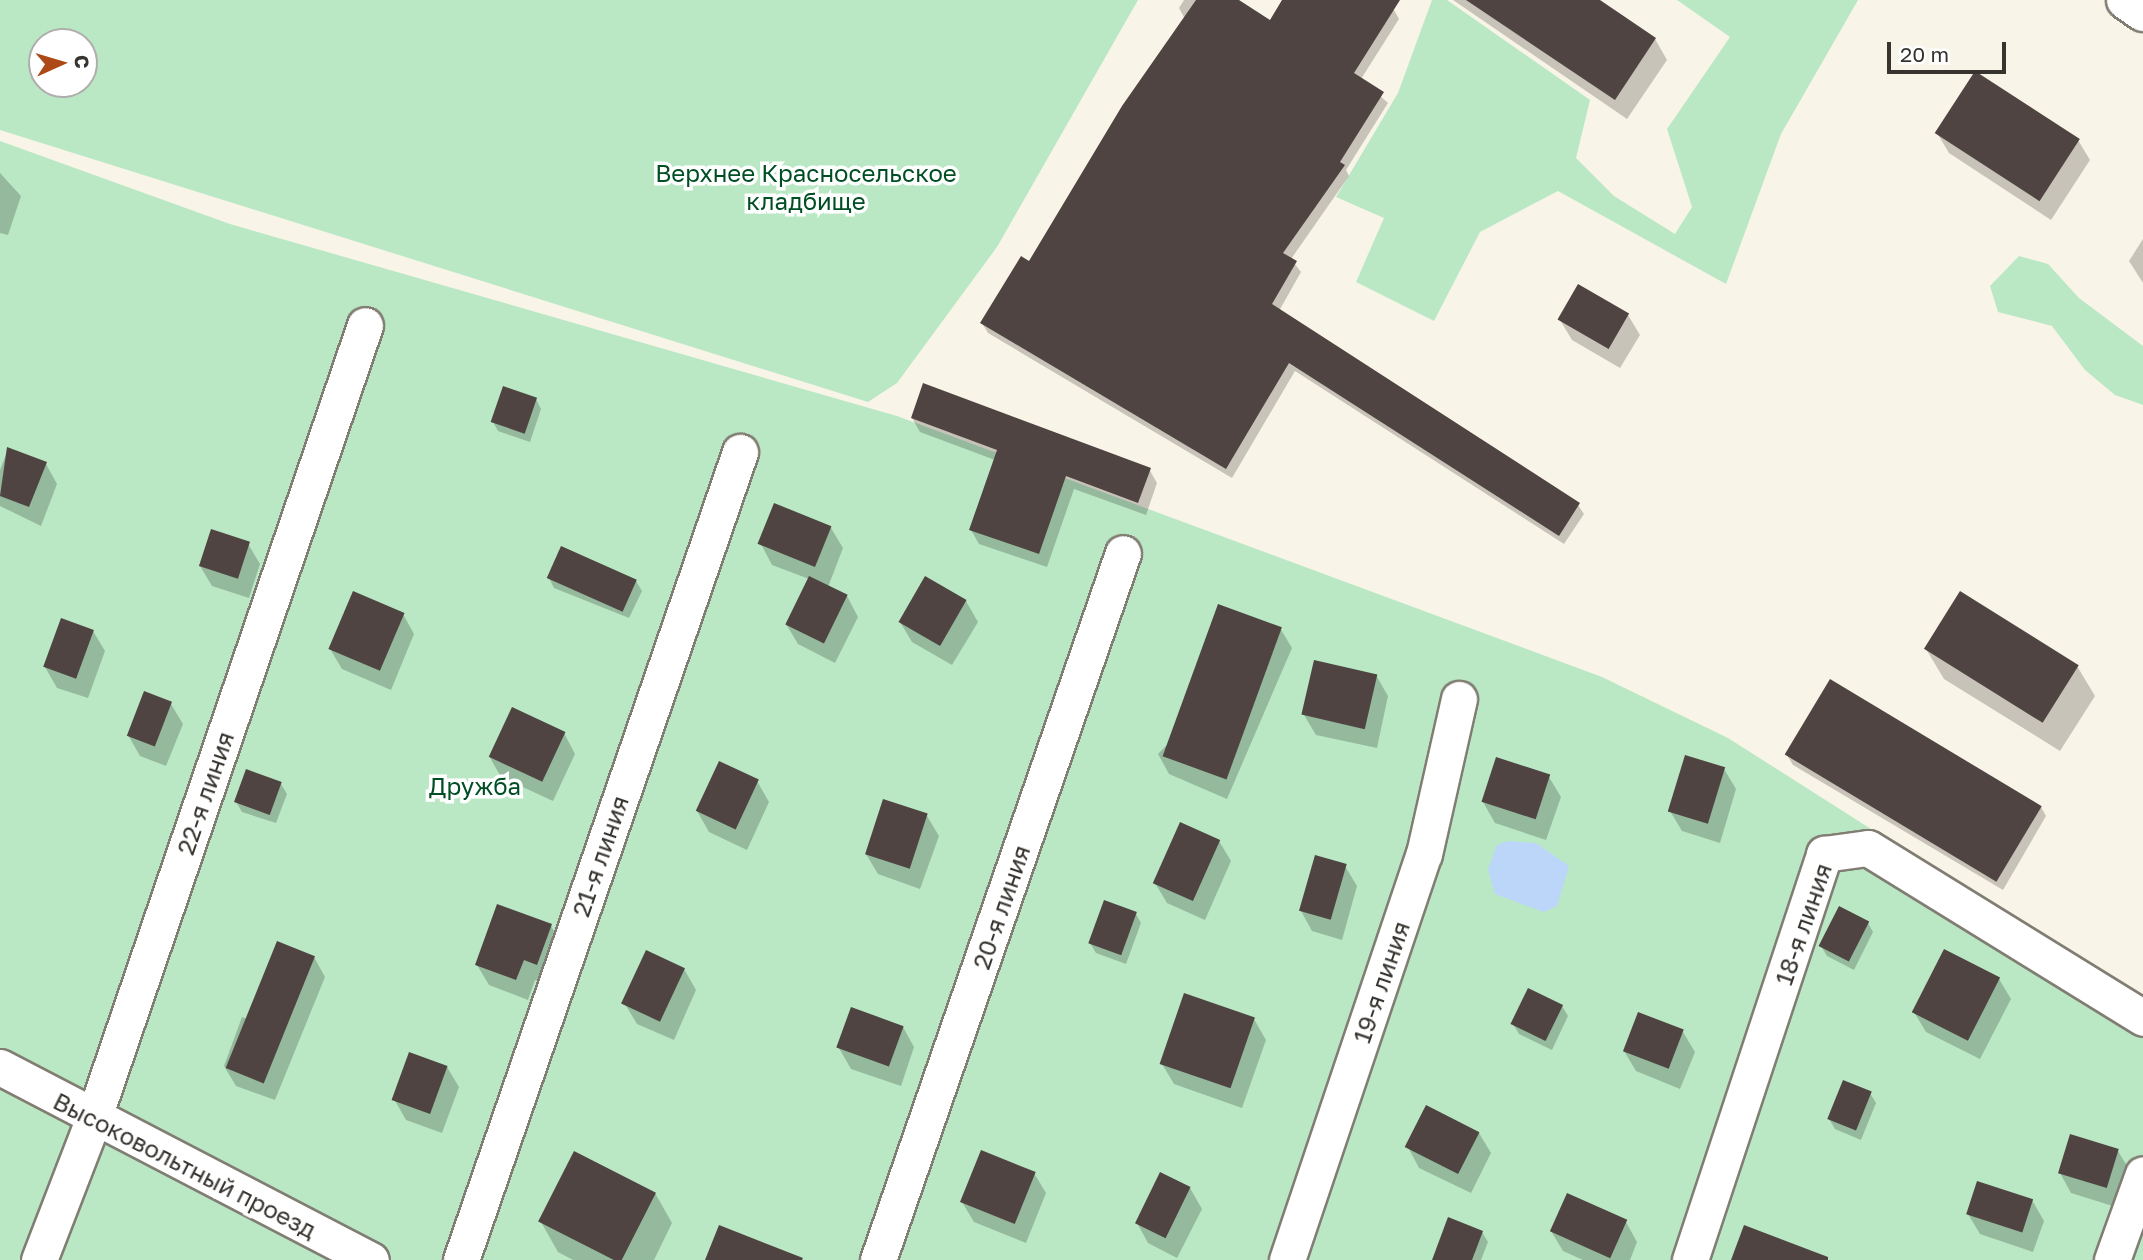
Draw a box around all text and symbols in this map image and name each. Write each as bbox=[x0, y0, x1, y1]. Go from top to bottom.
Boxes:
north arrow bbox=[28, 28, 98, 98]
scale bar bbox=[1891, 28, 2010, 72]
text: 20 m bbox=[1900, 41, 1949, 67]
text: С bbox=[71, 54, 94, 69]
park label: Верхнее Красносельское кладбище bbox=[655, 159, 957, 215]
street label: 22-я линия bbox=[171, 728, 239, 858]
park label: Дружба bbox=[429, 772, 521, 800]
street label: 21-я линия bbox=[566, 792, 634, 920]
street label: 20-я линия bbox=[966, 841, 1036, 973]
street label: 18-я линия bbox=[1769, 859, 1837, 989]
street label: 19-я линия bbox=[1347, 917, 1415, 1047]
street label: Высоковольтный проезд bbox=[49, 1086, 321, 1244]

